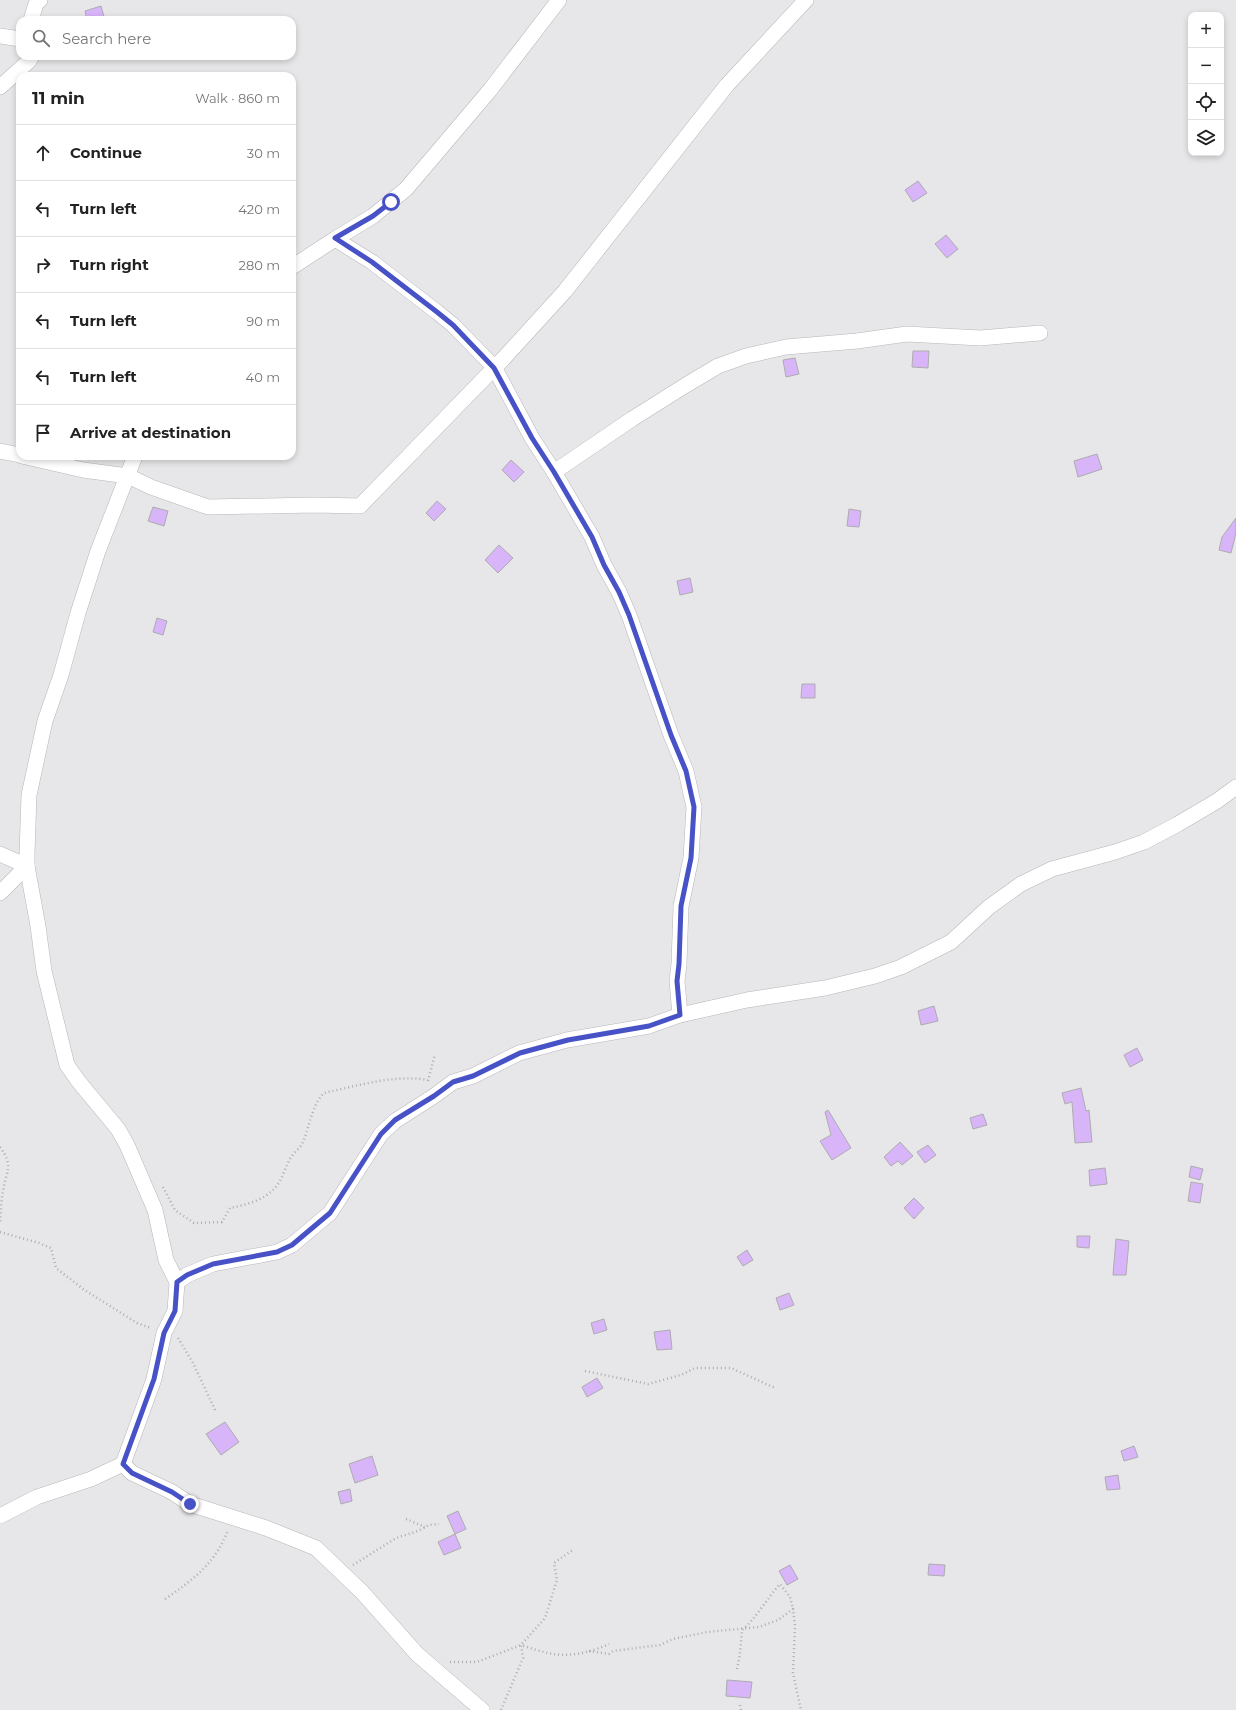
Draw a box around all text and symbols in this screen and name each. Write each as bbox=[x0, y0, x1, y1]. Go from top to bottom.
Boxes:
map controls bbox=[1188, 12, 1224, 156]
button: + bbox=[1188, 12, 1224, 48]
search box bbox=[16, 16, 296, 60]
icon: search bbox=[30, 27, 52, 49]
text: Search here bbox=[62, 29, 151, 48]
button: − bbox=[1188, 48, 1224, 84]
button: locate bbox=[1188, 84, 1224, 120]
text: 11 min bbox=[32, 88, 85, 108]
text: Walk · 860 m bbox=[195, 90, 280, 106]
button: layers bbox=[1188, 120, 1224, 156]
icon: ahead bbox=[32, 142, 54, 164]
text: Continue bbox=[70, 143, 142, 162]
text: 30 m bbox=[247, 145, 280, 161]
route start bbox=[382, 193, 400, 211]
icon: left bbox=[32, 198, 54, 220]
text: Turn left bbox=[70, 199, 137, 218]
text: 420 m bbox=[238, 201, 280, 217]
icon: right bbox=[32, 254, 54, 276]
text: Turn right bbox=[70, 255, 149, 274]
text: 280 m bbox=[239, 257, 280, 273]
icon: left bbox=[32, 310, 54, 332]
text: Turn left bbox=[70, 311, 137, 330]
text: 90 m bbox=[246, 313, 280, 329]
icon: left bbox=[32, 366, 54, 388]
text: Turn left bbox=[70, 367, 137, 386]
text: 40 m bbox=[246, 369, 280, 385]
icon: arrive bbox=[32, 422, 54, 444]
text: Arrive at destination bbox=[70, 423, 231, 442]
route end bbox=[181, 1495, 199, 1513]

